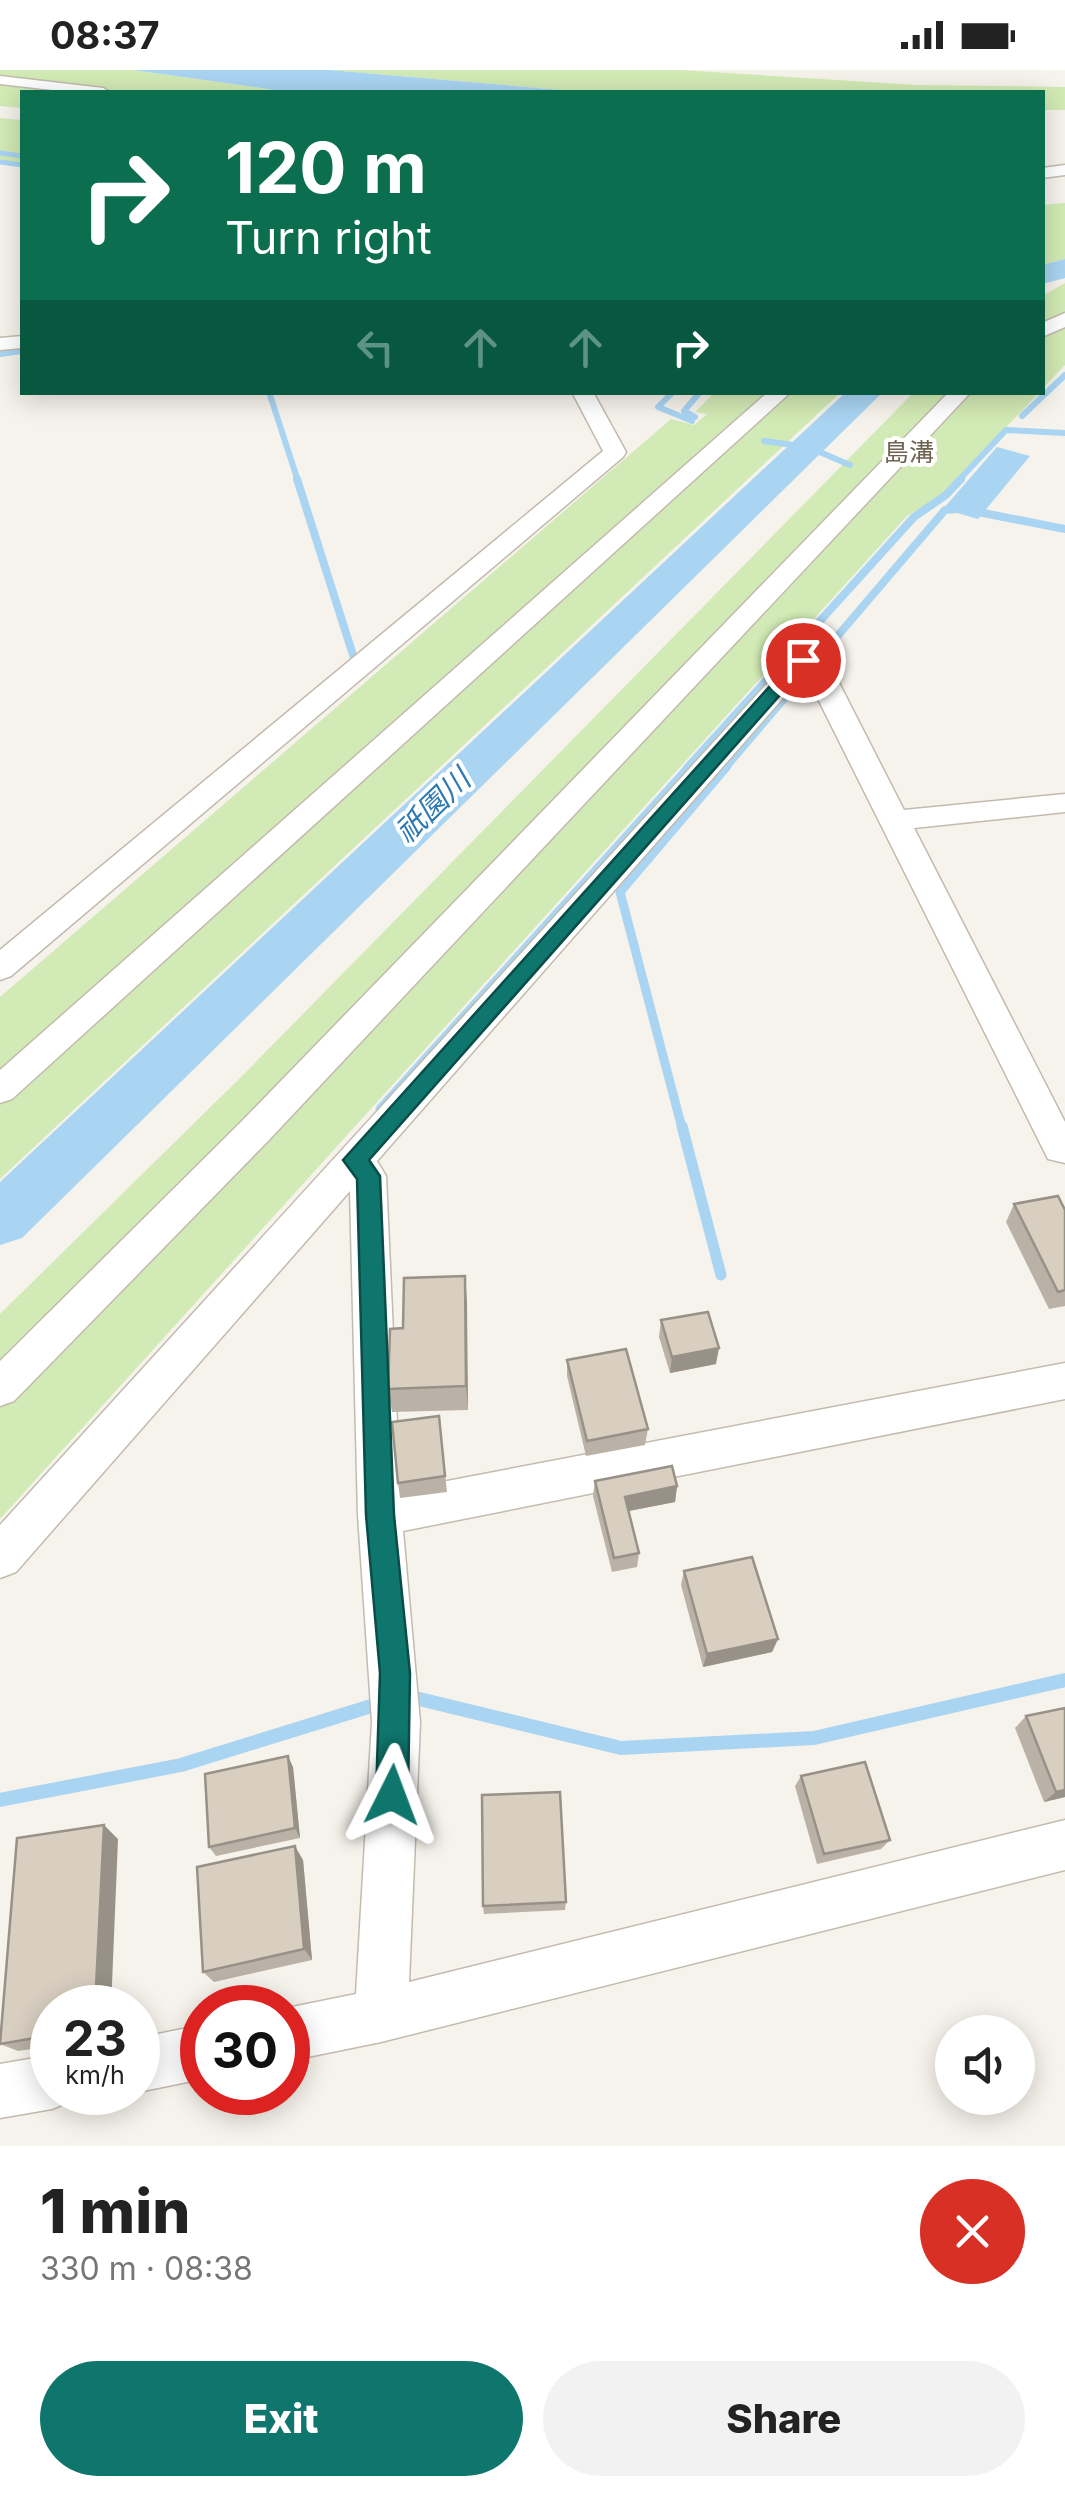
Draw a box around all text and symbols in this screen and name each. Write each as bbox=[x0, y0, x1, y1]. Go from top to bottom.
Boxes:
text: 08:37 bbox=[50, 12, 160, 58]
text: 120 m bbox=[225, 125, 427, 210]
icon: right bbox=[60, 130, 190, 260]
text: Turn right bbox=[225, 210, 432, 265]
icon: left bbox=[348, 320, 403, 375]
icon: ahead bbox=[453, 320, 508, 375]
icon: ahead bbox=[558, 320, 613, 375]
icon: right bbox=[663, 320, 718, 375]
district label: 島溝 bbox=[884, 437, 934, 467]
pin bbox=[761, 618, 846, 703]
icon: arrive bbox=[776, 633, 831, 688]
water label: 祇園川 bbox=[387, 759, 479, 849]
position arrow bbox=[340, 1743, 444, 1847]
speed limit sign: 30 bbox=[180, 1985, 310, 2115]
text: 23 bbox=[63, 2008, 127, 2068]
map controls bbox=[935, 2015, 1035, 2115]
button: sound bbox=[935, 2015, 1035, 2115]
text: km/h bbox=[65, 2060, 125, 2090]
text: 1 min bbox=[40, 2175, 190, 2247]
button: close bbox=[920, 2179, 1025, 2284]
text: 330 m · 08:38 bbox=[40, 2249, 253, 2288]
button: Exit bbox=[40, 2361, 523, 2476]
button: Share bbox=[543, 2361, 1025, 2476]

